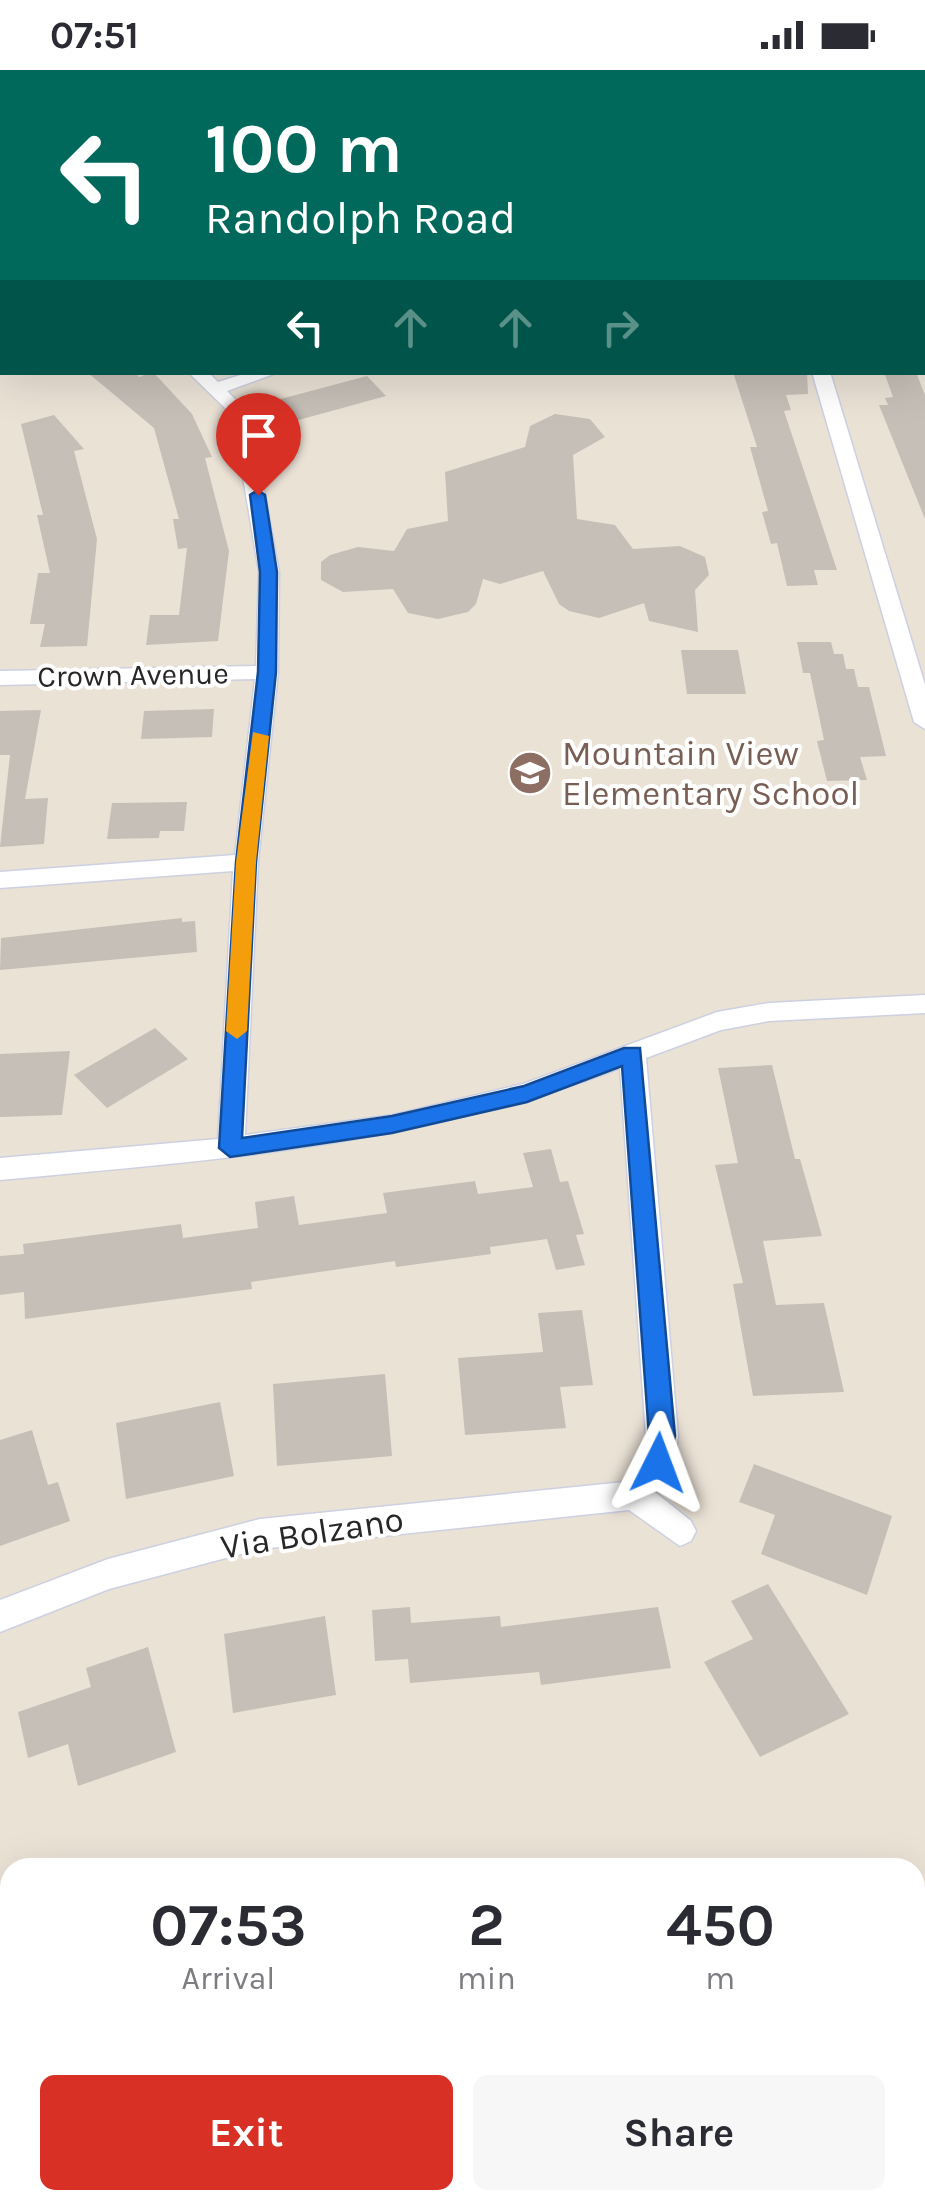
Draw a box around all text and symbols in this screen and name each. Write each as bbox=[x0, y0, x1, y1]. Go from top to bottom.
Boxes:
text: 07:51 bbox=[50, 13, 139, 58]
text: 100 m bbox=[205, 108, 403, 190]
icon: left bbox=[40, 110, 170, 240]
text: Randolph Road bbox=[205, 192, 516, 244]
icon: left bbox=[278, 300, 333, 355]
icon: ahead bbox=[383, 300, 438, 355]
icon: ahead bbox=[488, 300, 543, 355]
icon: right bbox=[593, 300, 648, 355]
pin bbox=[216, 393, 301, 496]
icon: arrive bbox=[231, 408, 286, 463]
street label: Crown Avenue bbox=[37, 655, 229, 695]
place label: Mountain View Elementary School bbox=[562, 733, 859, 814]
school or university icon: Mountain View Elementary School bbox=[507, 750, 553, 796]
position arrow bbox=[606, 1411, 710, 1515]
street label: Via Bolzano bbox=[218, 1498, 406, 1568]
text: 07:53 bbox=[150, 1890, 307, 1960]
text: 2 bbox=[468, 1890, 504, 1960]
text: 450 bbox=[666, 1890, 775, 1960]
text: Arrival bbox=[182, 1960, 275, 1997]
text: min bbox=[457, 1960, 516, 1997]
text: m bbox=[705, 1960, 735, 1997]
button: Exit bbox=[40, 2075, 453, 2190]
button: Share bbox=[473, 2075, 885, 2190]

